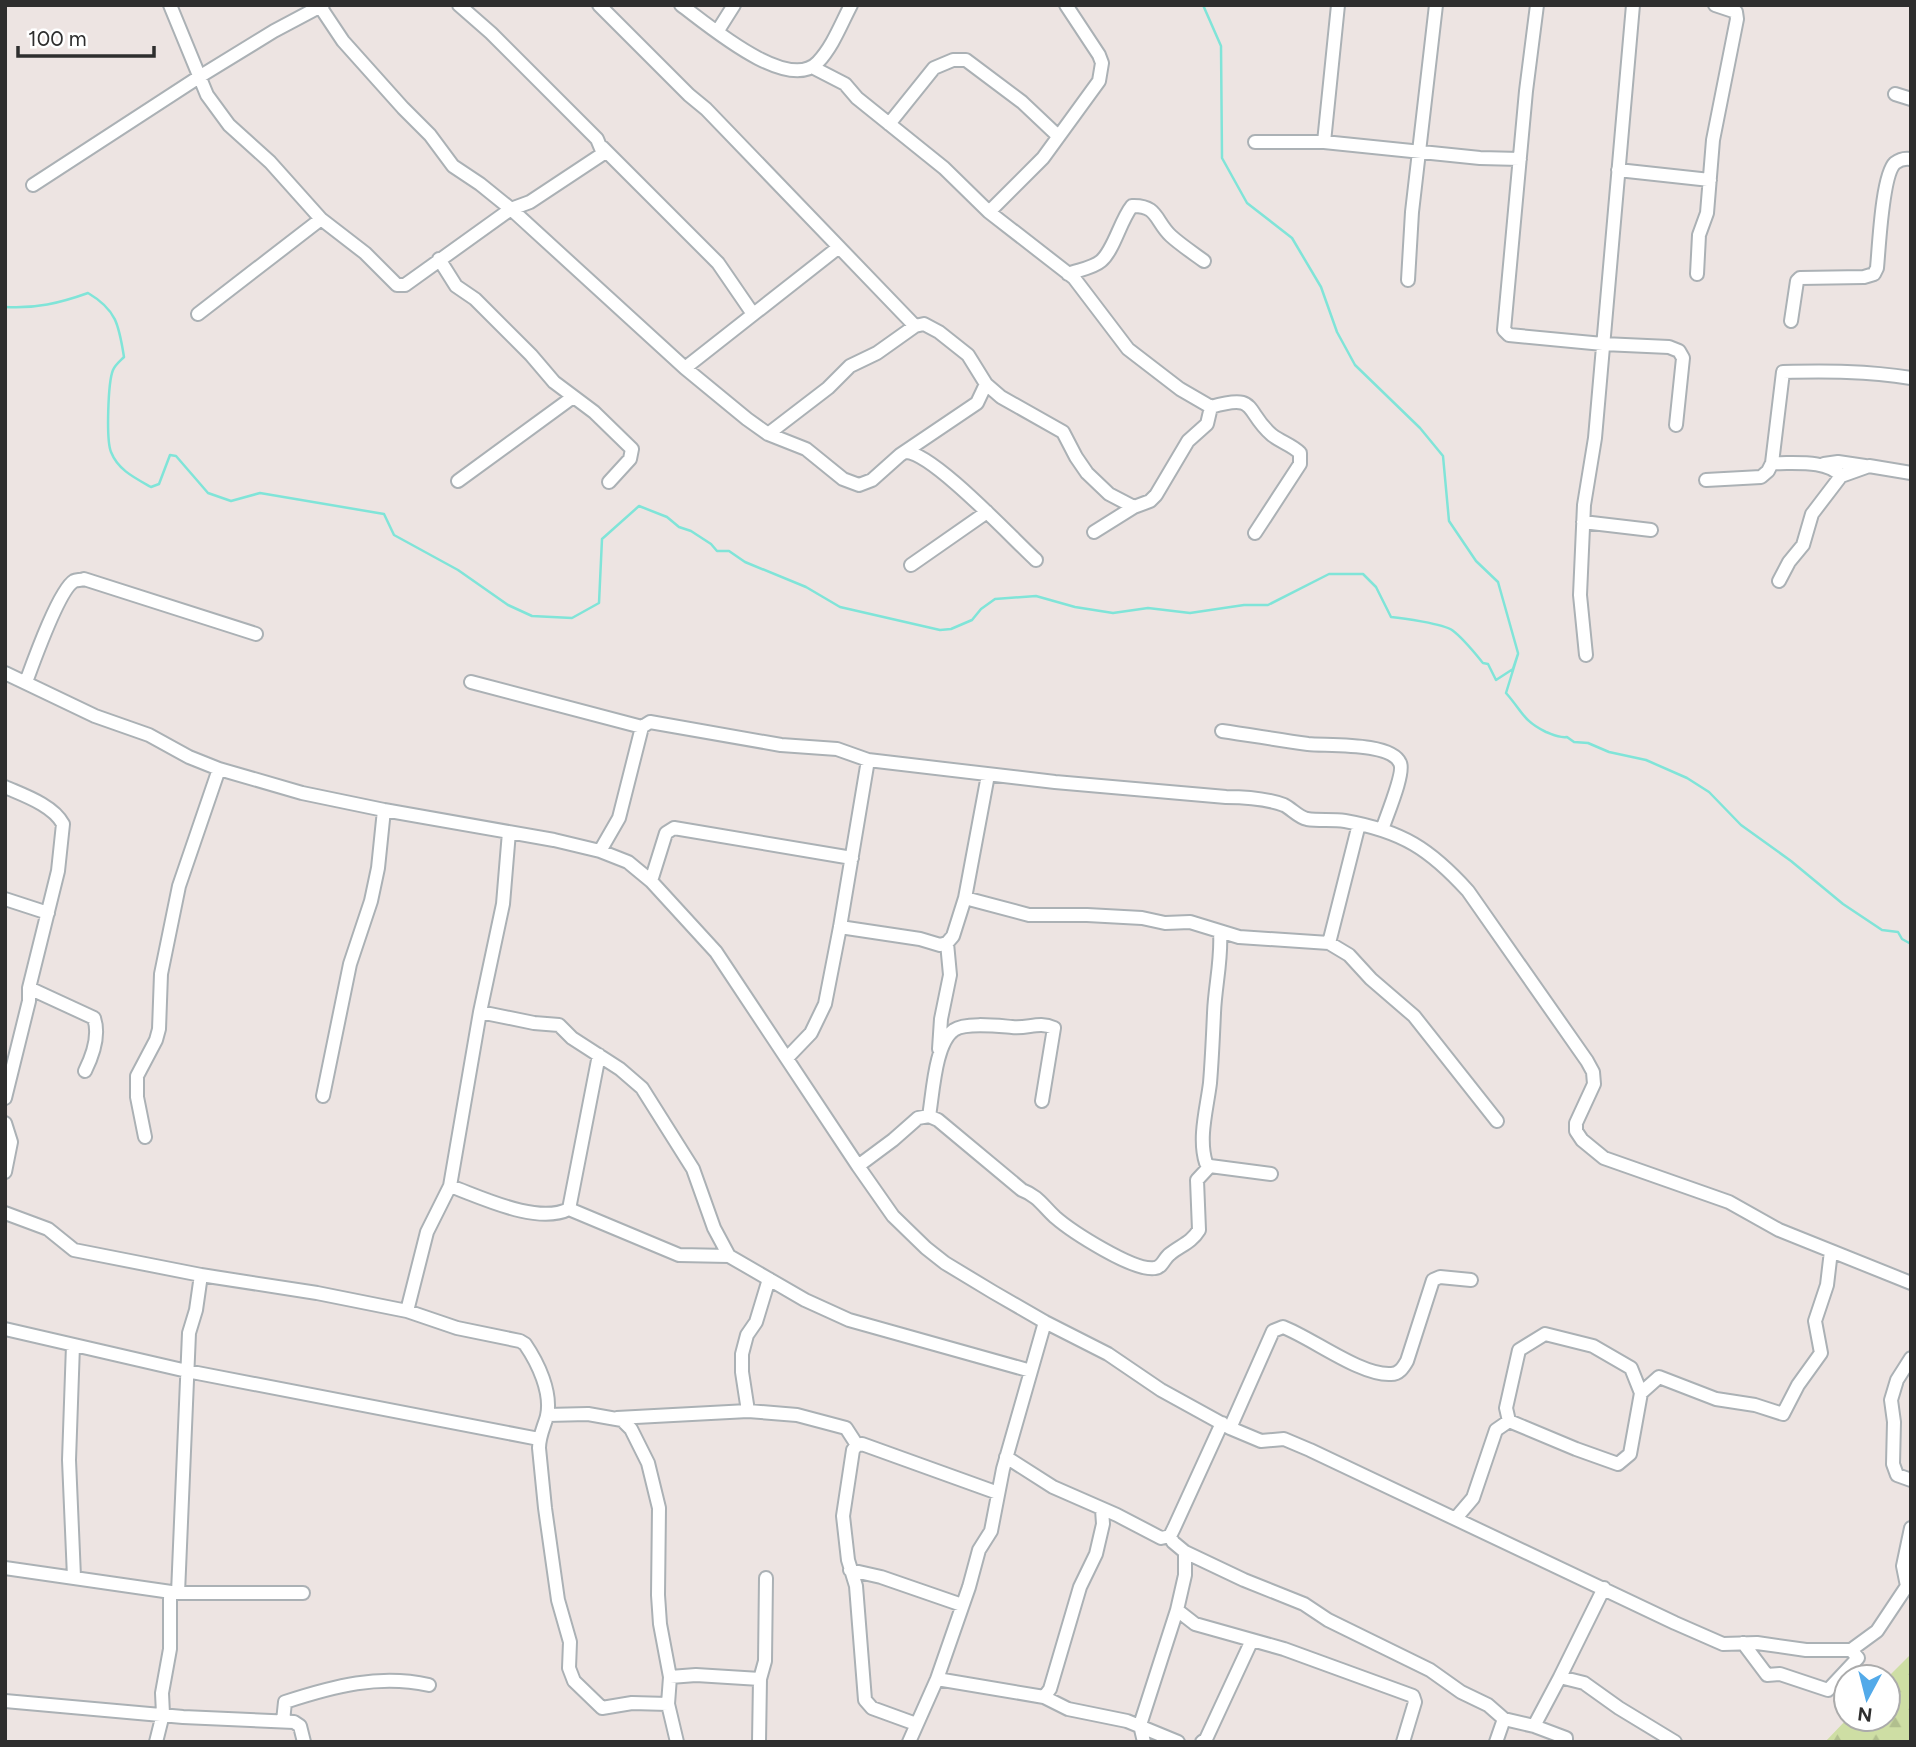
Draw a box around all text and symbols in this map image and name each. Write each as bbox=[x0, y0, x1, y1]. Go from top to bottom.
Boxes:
scale bar bbox=[18, 14, 154, 58]
text: 100 m bbox=[28, 26, 87, 51]
north arrow bbox=[1832, 1663, 1902, 1733]
text: N bbox=[1856, 1702, 1874, 1727]

